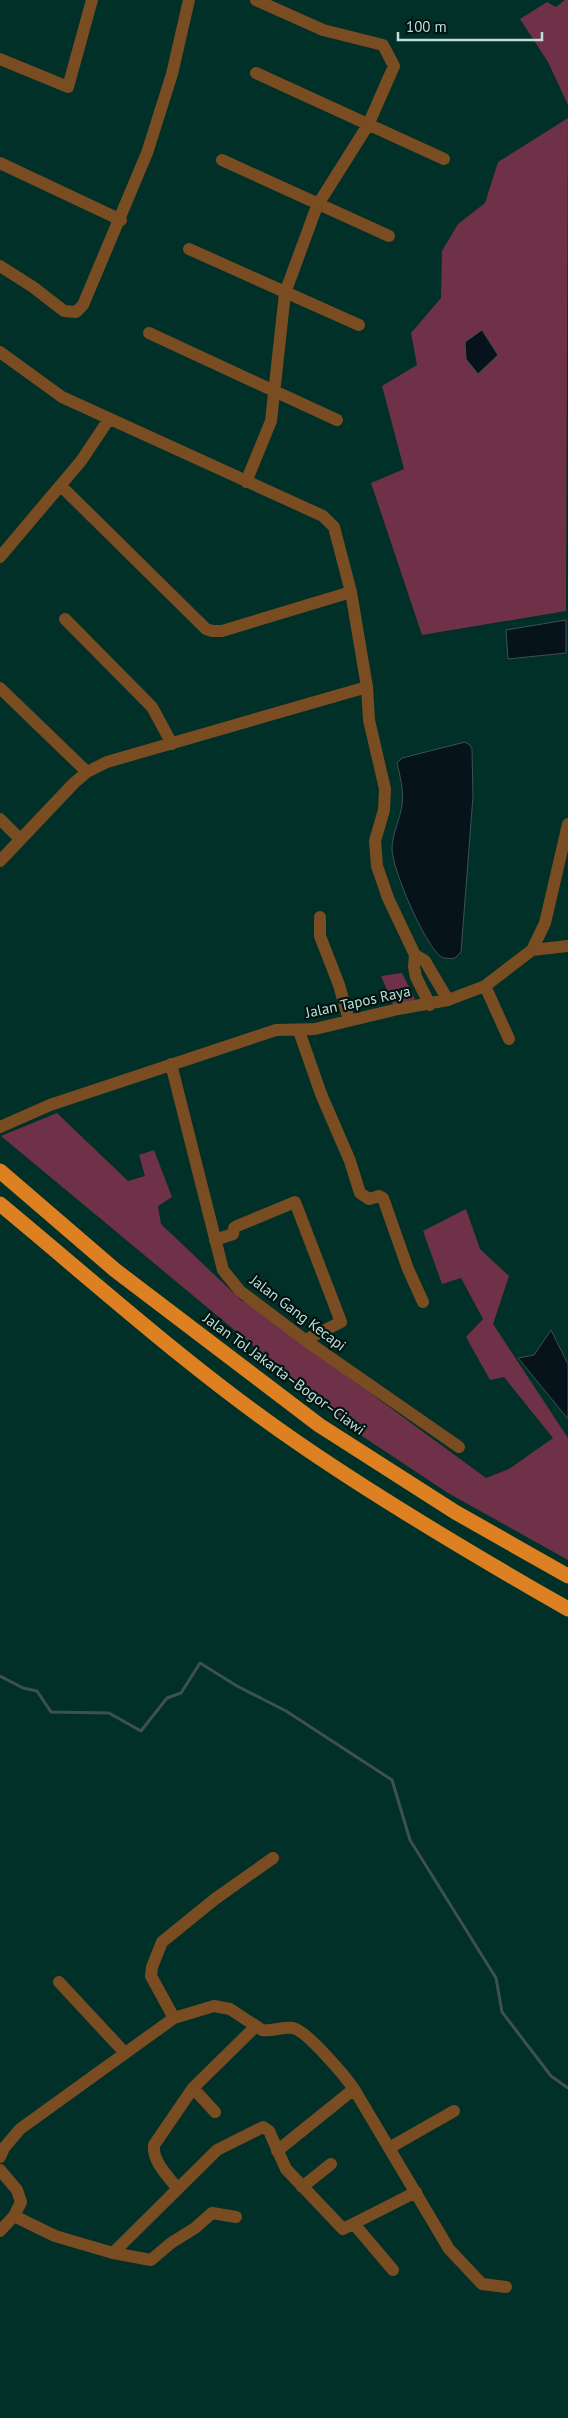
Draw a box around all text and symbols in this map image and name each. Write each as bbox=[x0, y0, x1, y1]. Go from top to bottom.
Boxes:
scale bar bbox=[398, 10, 542, 42]
text: 100 m bbox=[406, 17, 447, 36]
street label: Jalan Tapos Raya bbox=[303, 981, 412, 1022]
street label: Jalan Gang Kecapi bbox=[246, 1270, 350, 1355]
street label: Jalan Tol Jakarta–Bogor–Ciawi bbox=[199, 1308, 369, 1439]

